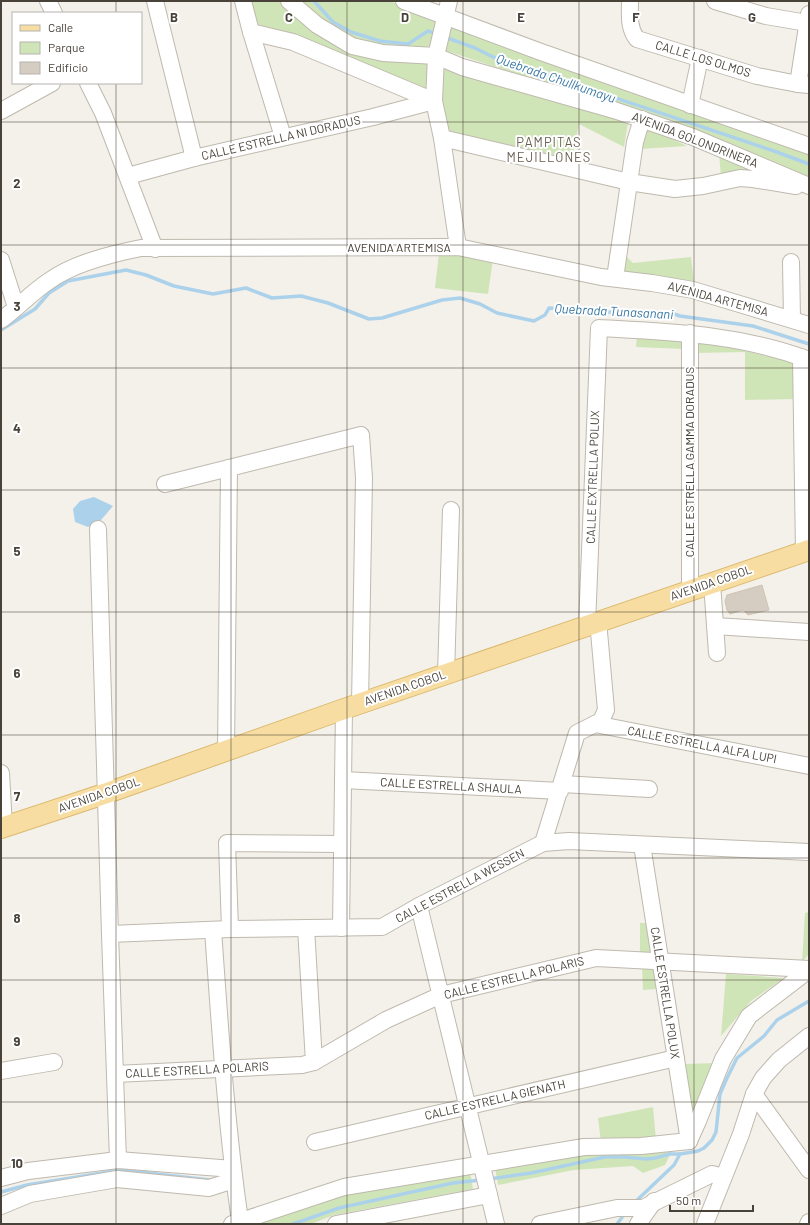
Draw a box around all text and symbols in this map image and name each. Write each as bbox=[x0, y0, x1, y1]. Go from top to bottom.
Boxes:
text: B bbox=[170, 9, 178, 25]
text: C bbox=[285, 9, 293, 25]
text: D bbox=[401, 9, 409, 25]
text: E bbox=[517, 9, 525, 25]
text: F bbox=[632, 9, 640, 25]
text: G bbox=[748, 9, 756, 25]
legend bbox=[12, 12, 142, 84]
text: Calle bbox=[48, 20, 73, 34]
street label: CALLE LOS OLMOS bbox=[654, 37, 753, 79]
text: Parque bbox=[48, 40, 85, 54]
water label: Quebrada Chullkumayu bbox=[494, 50, 618, 106]
text: Edificio bbox=[48, 60, 88, 74]
street label: AVENIDA GOLONDRINERA bbox=[630, 109, 760, 170]
street label: CALLE ESTRELLA NI DORADUS bbox=[200, 112, 362, 162]
district label: PAMPITAS MEJILLONES bbox=[507, 134, 591, 165]
text: 2 bbox=[13, 175, 21, 191]
street label: AVENIDA ARTEMISA bbox=[347, 240, 451, 254]
street label: AVENIDA ARTEMISA bbox=[666, 278, 770, 318]
text: 3 bbox=[13, 298, 21, 314]
water label: Quebrada Tunasanani bbox=[554, 300, 675, 322]
street label: CALLE ESTRELLA GAMMA DORADUS bbox=[682, 367, 696, 557]
street label: CALLE EXTRELLA POLUX bbox=[583, 410, 601, 544]
text: 4 bbox=[13, 420, 21, 436]
text: 5 bbox=[13, 543, 21, 559]
street label: AVENIDA COBOL bbox=[668, 561, 754, 603]
text: 6 bbox=[14, 665, 21, 681]
street label: AVENIDA COBOL bbox=[362, 666, 448, 708]
street label: CALLE ESTRELLA ALFA LUPI bbox=[626, 723, 778, 765]
street label: AVENIDA COBOL bbox=[56, 773, 142, 815]
street label: CALLE ESTRELLA SHAULA bbox=[380, 774, 522, 796]
text: 7 bbox=[14, 788, 21, 804]
street label: CALLE ESTRELLA WESSEN bbox=[393, 845, 526, 925]
text: 8 bbox=[13, 910, 21, 926]
street label: CALLE ESTRELLA POLUX bbox=[649, 926, 683, 1060]
street label: CALLE ESTRELLA POLARIS bbox=[442, 953, 585, 1001]
text: 9 bbox=[14, 1033, 21, 1049]
street label: CALLE ESTRELLA POLARIS bbox=[125, 1058, 269, 1080]
street label: CALLE ESTRELLA GIENATH bbox=[423, 1076, 567, 1122]
text: 10 bbox=[11, 1155, 23, 1171]
scale bar bbox=[670, 1187, 753, 1213]
text: 50 m bbox=[676, 1193, 701, 1207]

